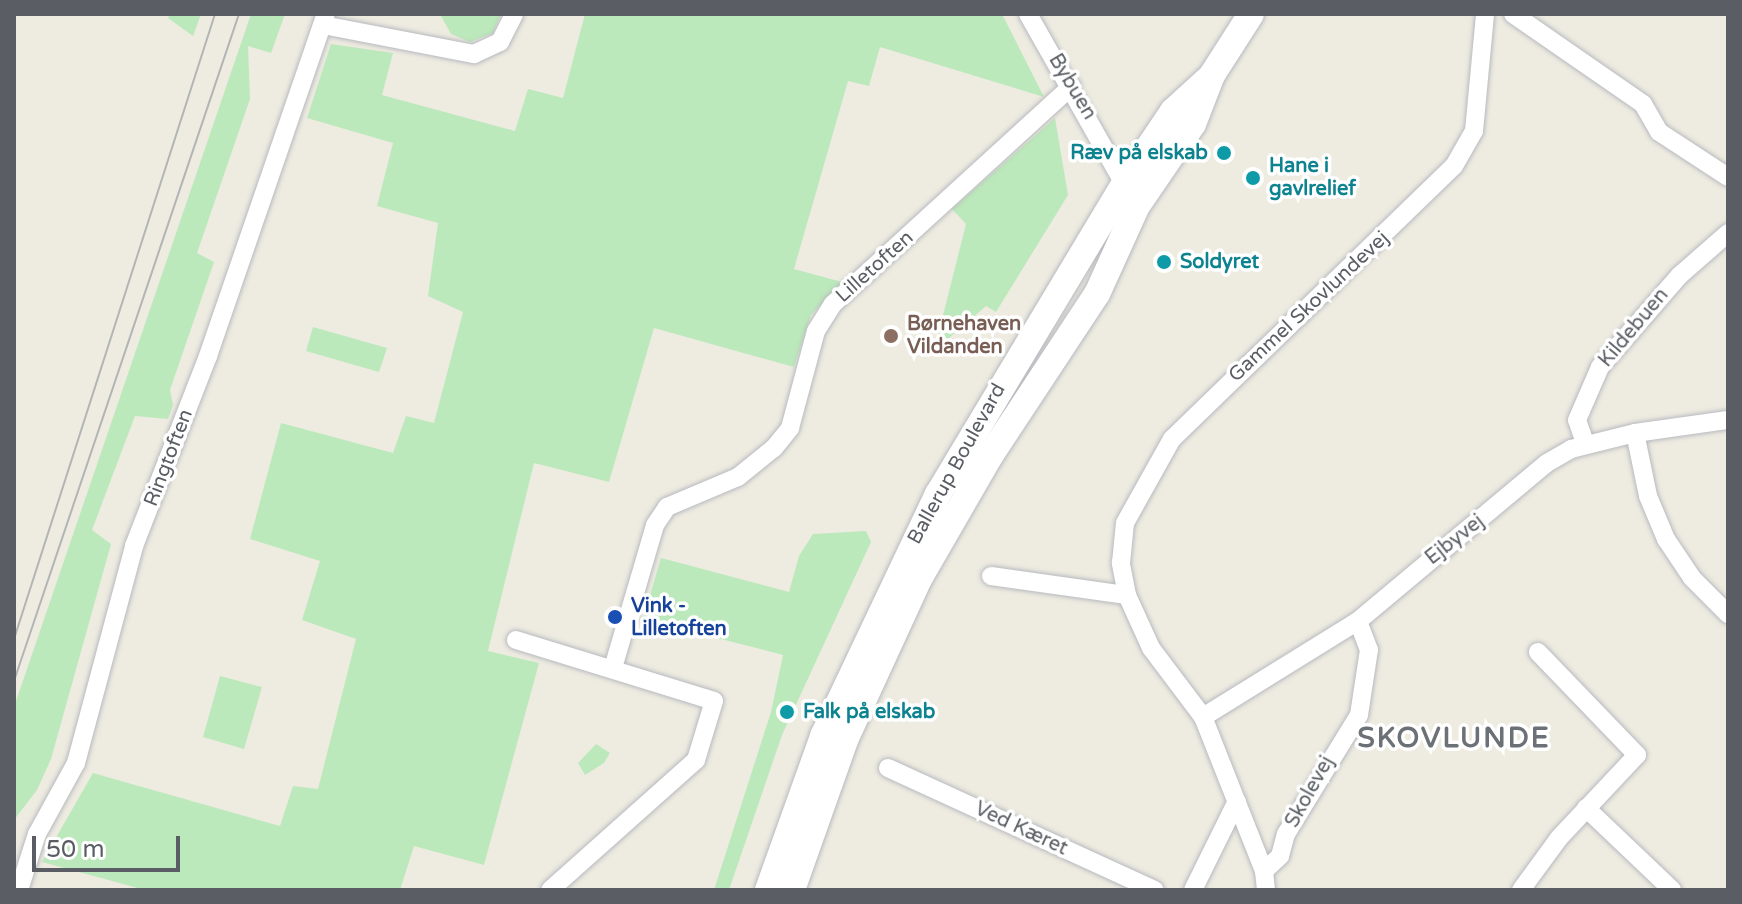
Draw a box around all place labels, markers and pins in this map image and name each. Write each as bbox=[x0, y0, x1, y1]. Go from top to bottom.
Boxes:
place label: Ræv på elskab bbox=[1070, 141, 1208, 165]
marker: Ræv på elskab bbox=[1215, 144, 1233, 162]
place label: Hane i gavlrelief bbox=[1269, 154, 1356, 201]
marker: Hane i gavlrelief bbox=[1244, 169, 1262, 187]
place label: Soldyret bbox=[1180, 250, 1259, 274]
marker: Soldyret bbox=[1155, 253, 1173, 271]
place label: Børnehaven Vildanden bbox=[907, 312, 1021, 359]
marker: Børnehaven Vildanden bbox=[882, 327, 900, 345]
place label: Vink - Lilletoften bbox=[631, 594, 727, 641]
marker: Vink - Lilletoften bbox=[606, 608, 624, 626]
place label: Falk på elskab bbox=[803, 700, 935, 724]
marker: Falk på elskab bbox=[778, 703, 796, 721]

